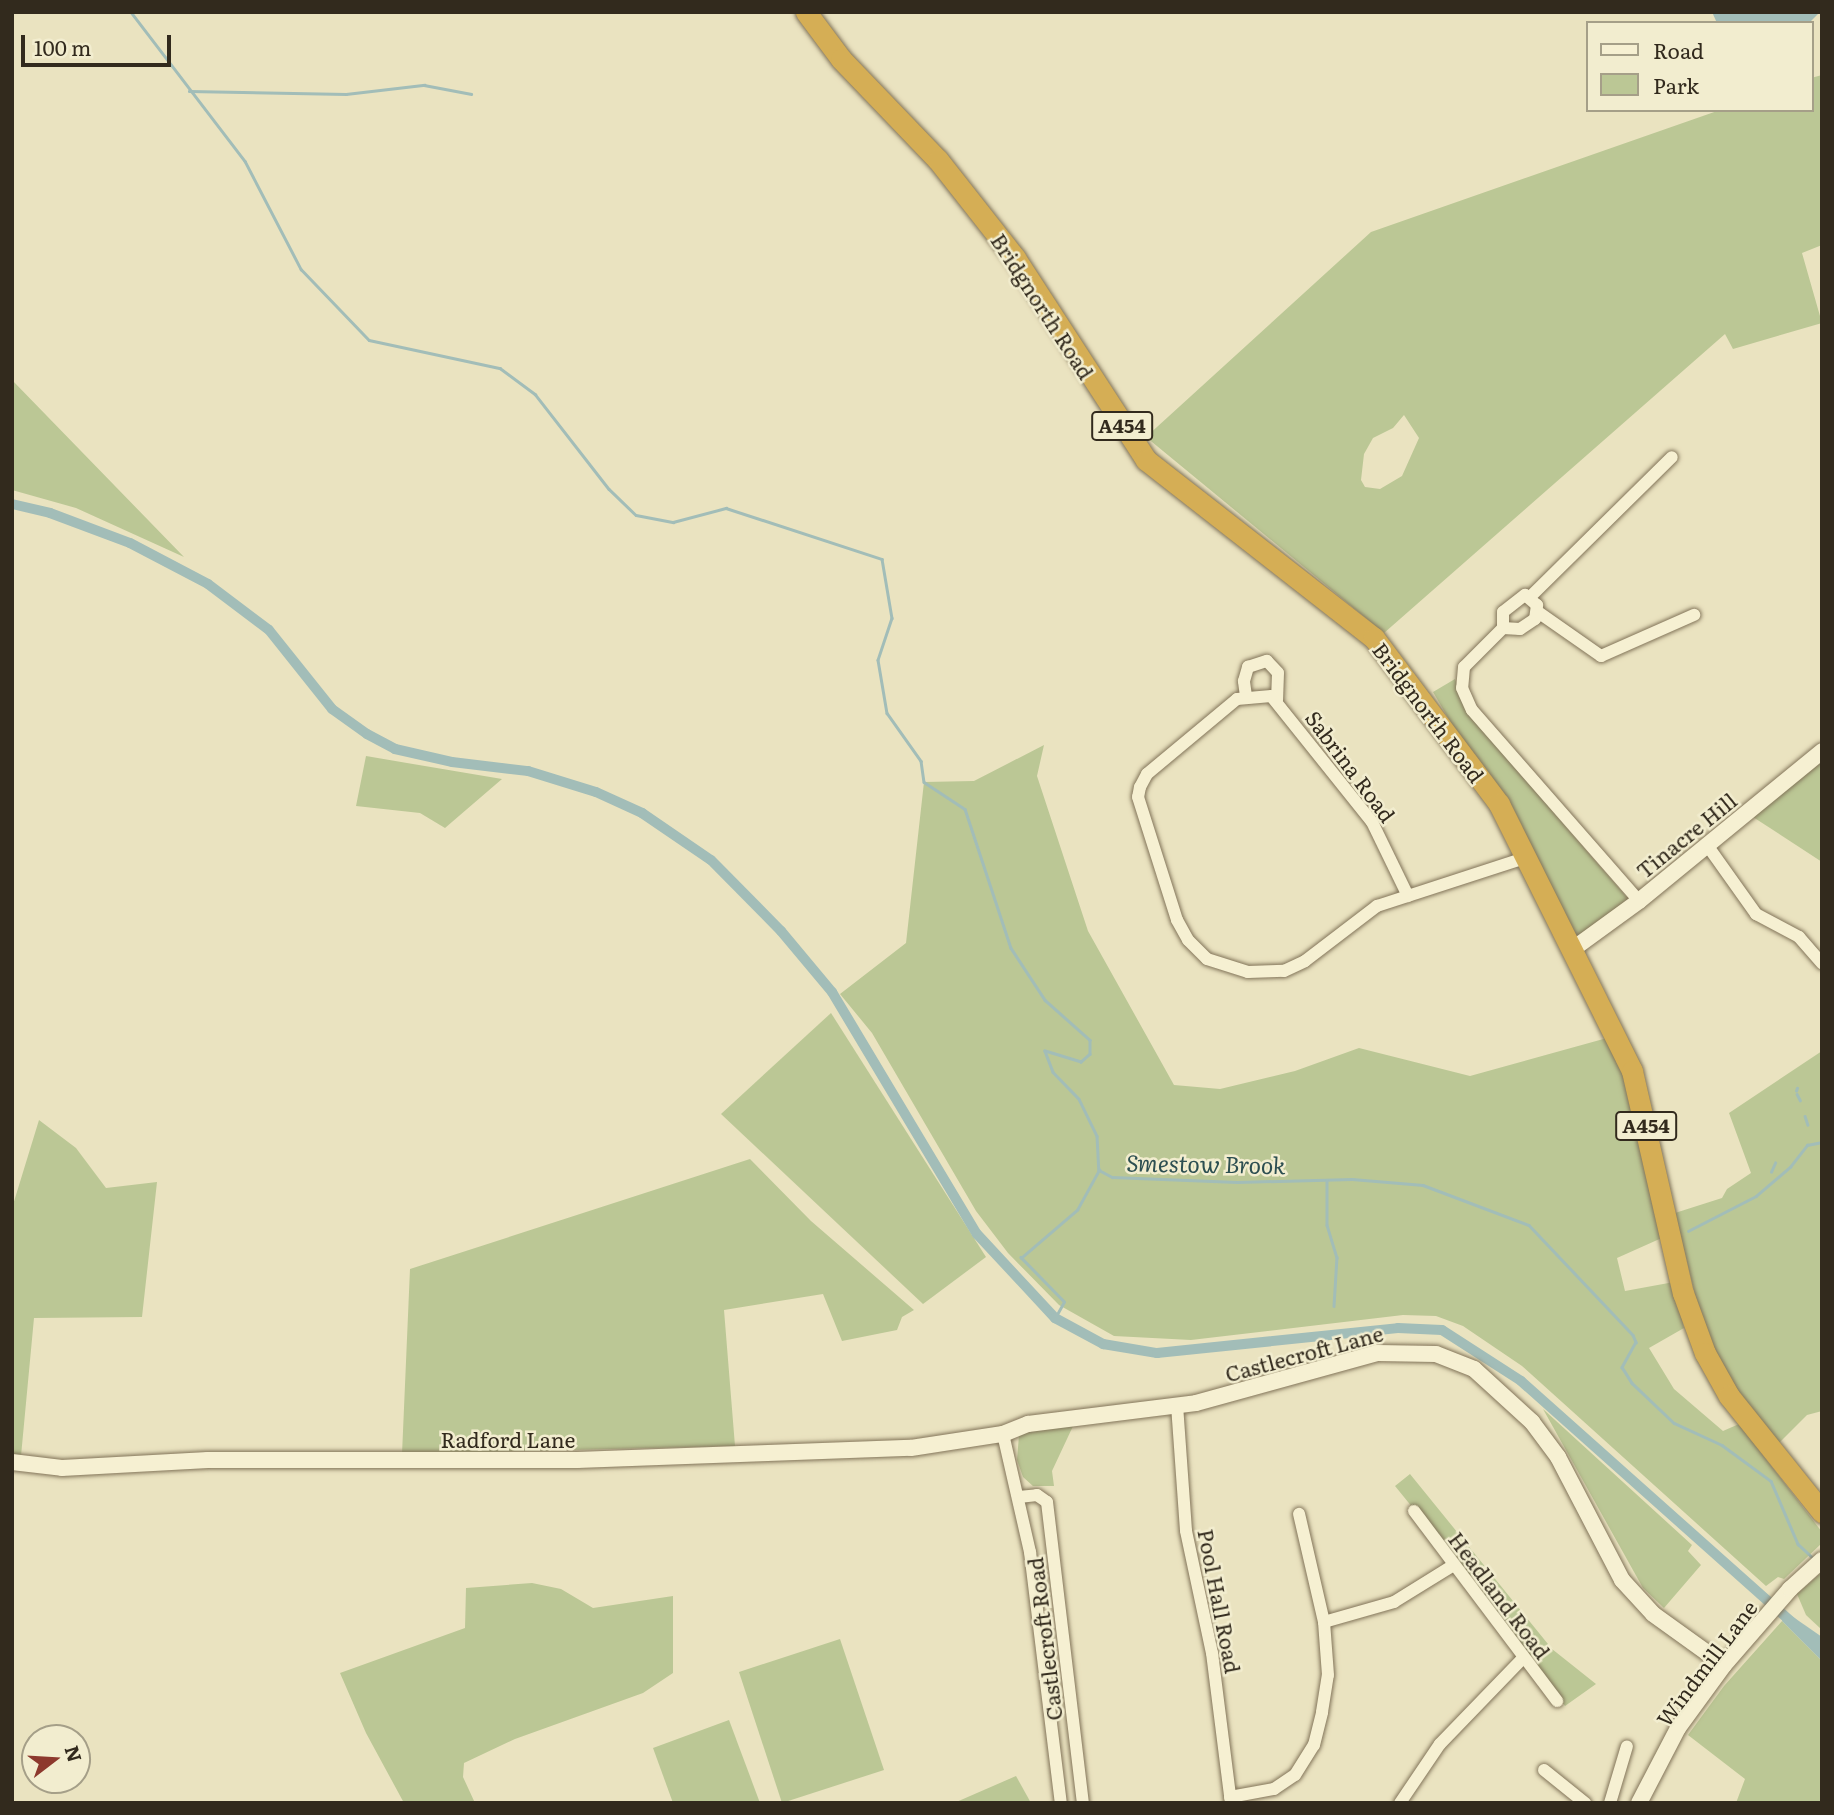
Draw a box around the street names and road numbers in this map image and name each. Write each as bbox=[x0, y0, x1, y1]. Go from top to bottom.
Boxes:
street label: Bridgnorth Road bbox=[986, 228, 1100, 384]
road number: A454 bbox=[1090, 410, 1154, 442]
street label: Bridgnorth Road bbox=[1368, 637, 1490, 787]
street label: Sabrina Road bbox=[1301, 705, 1401, 827]
street label: Tinacre Hill bbox=[1631, 787, 1741, 883]
road number: A454 bbox=[1614, 1110, 1678, 1142]
street label: Castlecroft Lane bbox=[1222, 1320, 1386, 1386]
street label: Radford Lane bbox=[441, 1426, 575, 1452]
street label: Pool Hall Road bbox=[1194, 1527, 1246, 1675]
street label: Headland Road bbox=[1444, 1527, 1556, 1663]
street label: Castlecroft Road bbox=[1021, 1556, 1067, 1722]
street label: Windmill Lane bbox=[1651, 1595, 1761, 1731]

